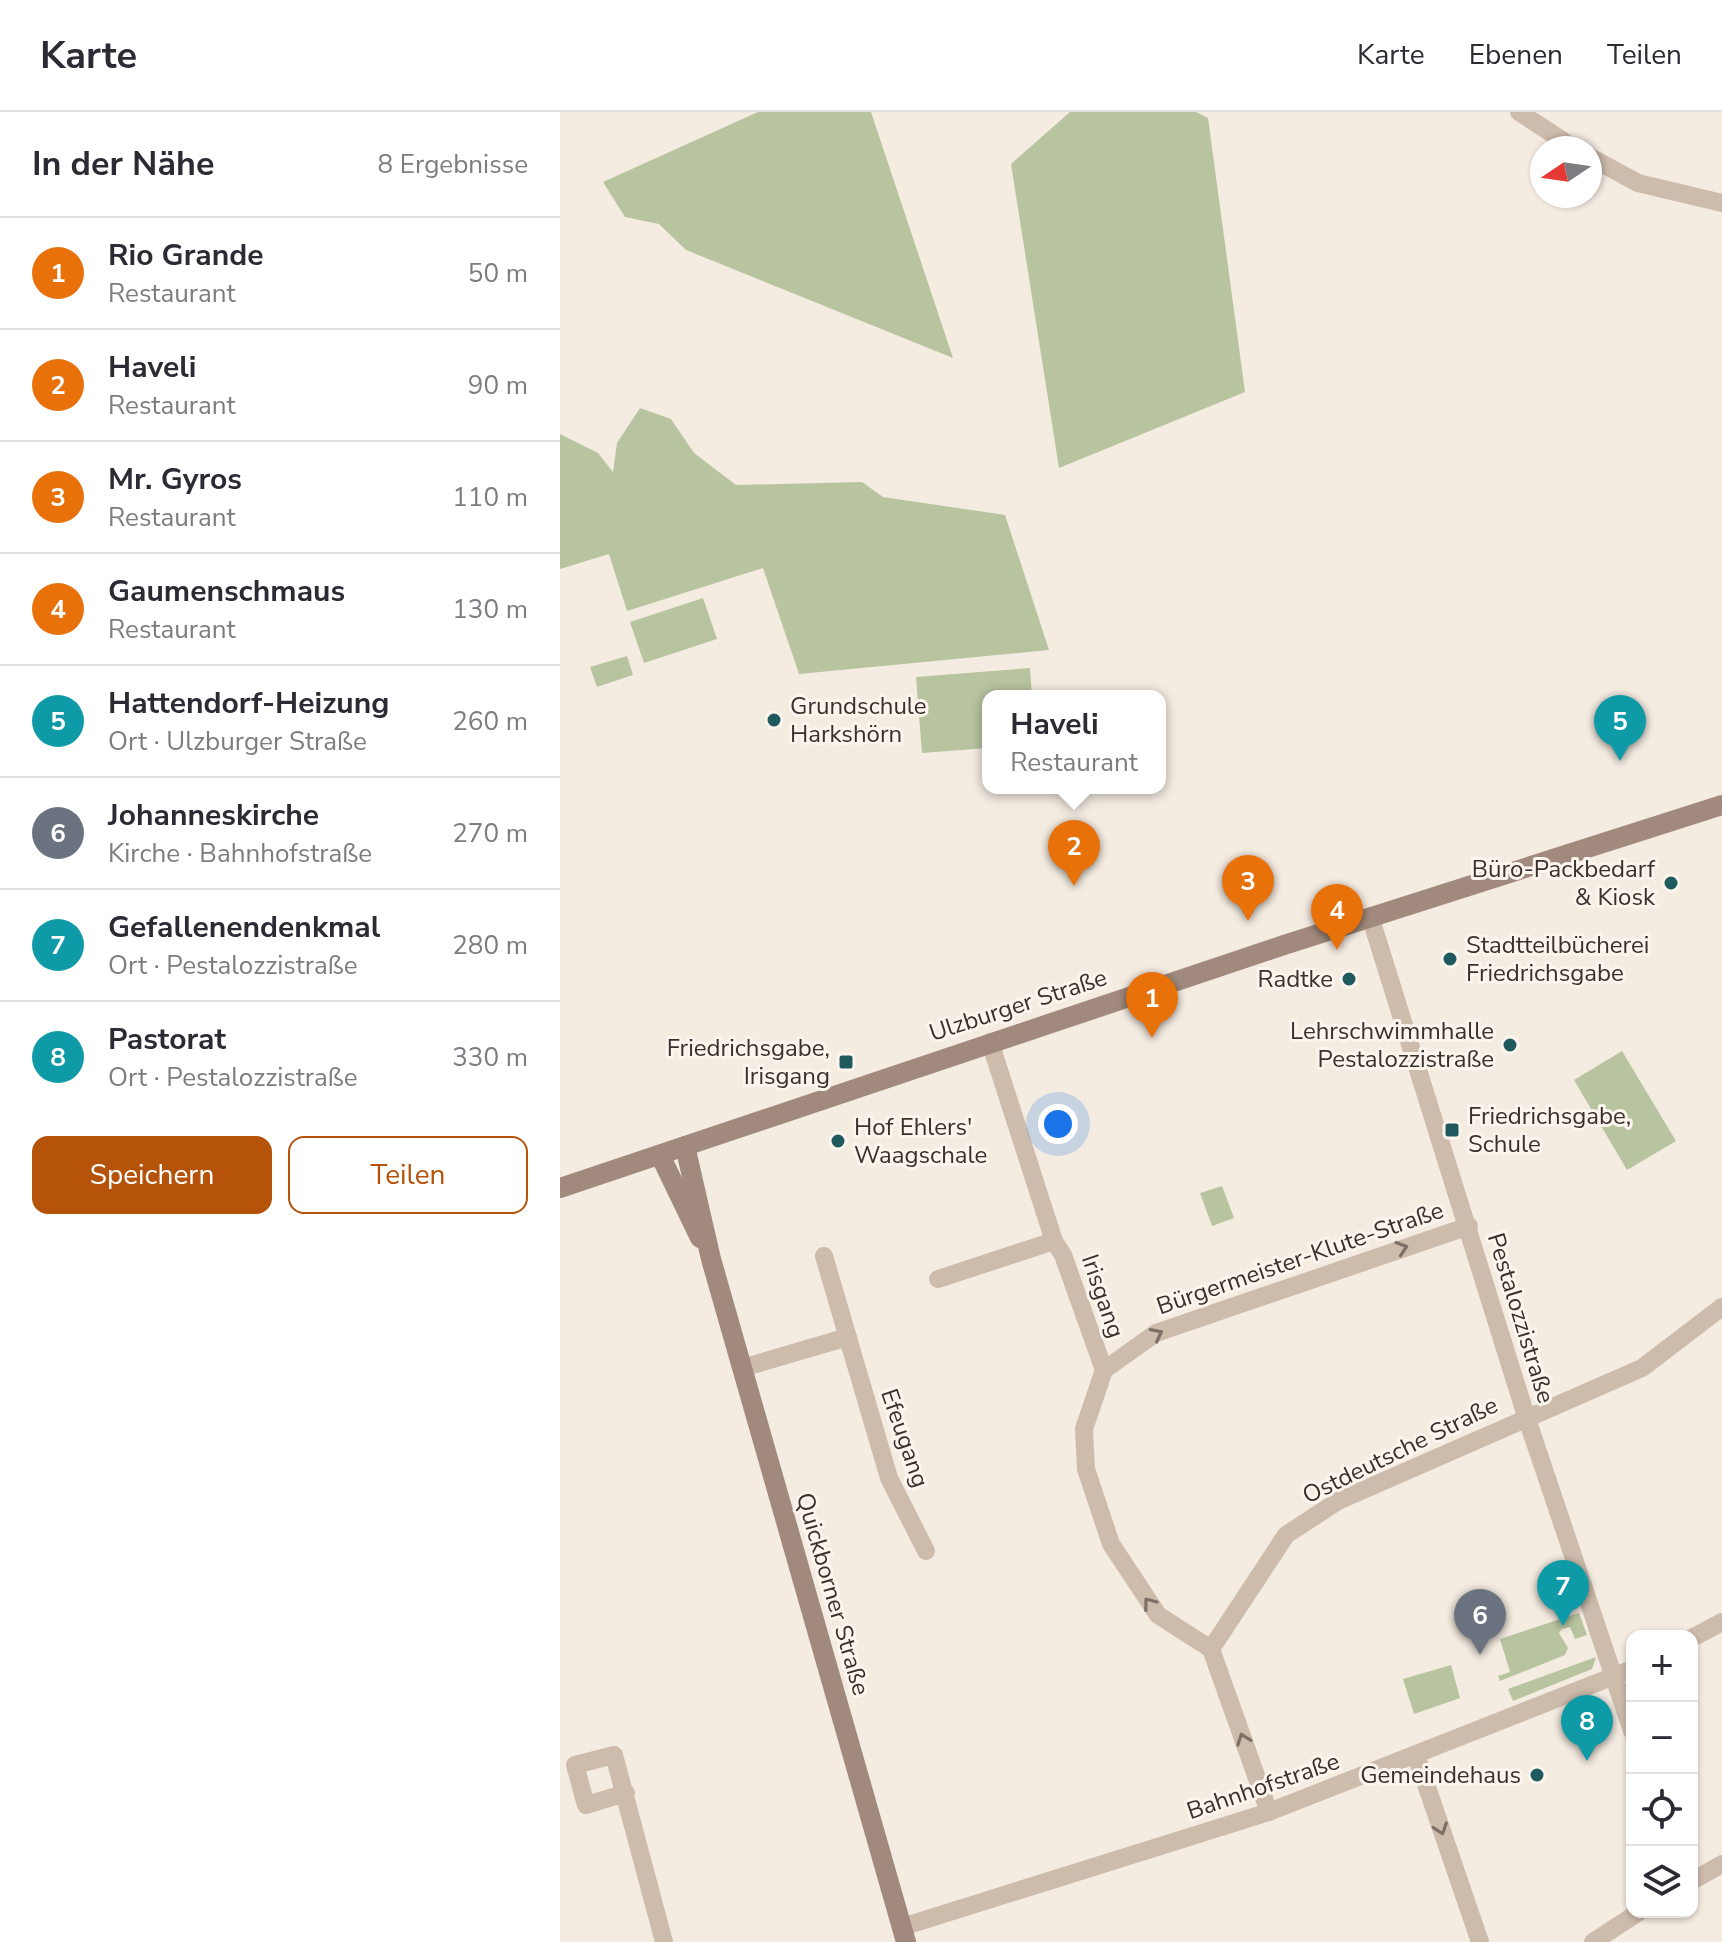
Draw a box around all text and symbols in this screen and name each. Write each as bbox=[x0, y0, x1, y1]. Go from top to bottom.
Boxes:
text: Karte bbox=[40, 30, 137, 81]
text: Karte bbox=[1357, 36, 1425, 74]
text: Ebenen bbox=[1469, 36, 1563, 74]
text: Teilen bbox=[1607, 36, 1682, 74]
north arrow bbox=[1530, 136, 1602, 208]
text: In der Nähe bbox=[32, 141, 214, 187]
text: 8 Ergebnisse bbox=[378, 147, 528, 182]
text: Rio Grande bbox=[108, 235, 264, 276]
text: 1 bbox=[50, 256, 66, 291]
text: 50 m bbox=[468, 256, 528, 291]
text: Restaurant bbox=[108, 276, 236, 311]
text: Haveli bbox=[108, 347, 196, 388]
text: 2 bbox=[50, 368, 66, 403]
text: 90 m bbox=[468, 368, 528, 403]
text: Restaurant bbox=[108, 388, 236, 423]
text: Mr. Gyros bbox=[108, 459, 242, 500]
text: 3 bbox=[50, 480, 66, 515]
text: 110 m bbox=[452, 480, 528, 515]
text: Restaurant bbox=[108, 500, 236, 535]
text: Gaumenschmaus bbox=[108, 571, 345, 612]
text: 4 bbox=[50, 592, 66, 627]
text: 130 m bbox=[452, 592, 528, 627]
text: Restaurant bbox=[108, 612, 236, 647]
text: Hattendorf-Heizung bbox=[108, 683, 389, 724]
place label: Grundschule Harkshörn bbox=[790, 690, 927, 750]
popup bbox=[982, 690, 1166, 794]
pin: 5 bbox=[1594, 695, 1646, 761]
text: 5 bbox=[50, 704, 66, 739]
text: 260 m bbox=[452, 704, 528, 739]
text: Haveli bbox=[1010, 704, 1099, 745]
marker: Grundschule Harkshörn bbox=[765, 711, 783, 729]
text: Ort · Ulzburger Straße bbox=[108, 724, 367, 759]
text: Restaurant bbox=[1010, 745, 1138, 780]
text: Johanneskirche bbox=[108, 795, 319, 836]
text: 6 bbox=[50, 816, 66, 851]
text: 270 m bbox=[452, 816, 528, 851]
pin: 2 bbox=[1048, 820, 1100, 886]
text: Kirche · Bahnhofstraße bbox=[108, 836, 372, 871]
place label: Büro-Packbedarf & Kiosk bbox=[1472, 853, 1656, 913]
pin: 3 bbox=[1222, 855, 1274, 921]
marker: Büro-Packbedarf & Kiosk bbox=[1662, 874, 1680, 892]
pin: 4 bbox=[1311, 884, 1363, 950]
text: Gefallenendenkmal bbox=[108, 907, 380, 948]
text: 7 bbox=[50, 928, 66, 963]
text: 280 m bbox=[452, 928, 528, 963]
place label: Stadtteilbücherei Friedrichsgabe bbox=[1466, 929, 1649, 989]
text: Ort · Pestalozzistraße bbox=[108, 948, 358, 983]
marker: Stadtteilbücherei Friedrichsgabe bbox=[1441, 950, 1459, 968]
street label: Ulzburger Straße bbox=[925, 961, 1111, 1049]
place label: Radtke bbox=[1257, 963, 1333, 995]
marker: Radtke bbox=[1340, 970, 1358, 988]
pin: 1 bbox=[1126, 972, 1178, 1038]
place label: Lehrschwimmhalle Pestalozzistraße bbox=[1290, 1015, 1494, 1075]
text: Pastorat bbox=[108, 1019, 226, 1060]
place label: Friedrichsgabe, Irisgang bbox=[667, 1032, 830, 1092]
marker: Lehrschwimmhalle Pestalozzistraße bbox=[1501, 1036, 1519, 1054]
text: 8 bbox=[50, 1040, 66, 1075]
text: 330 m bbox=[452, 1040, 528, 1075]
marker: Friedrichsgabe, Irisgang bbox=[837, 1053, 855, 1071]
text: Ort · Pestalozzistraße bbox=[108, 1060, 358, 1095]
place label: Friedrichsgabe, Schule bbox=[1468, 1100, 1631, 1160]
your location bbox=[1038, 1104, 1078, 1144]
place label: Hof Ehlers' Waagschale bbox=[854, 1111, 987, 1171]
marker: Friedrichsgabe, Schule bbox=[1443, 1121, 1461, 1139]
marker: Hof Ehlers' Waagschale bbox=[829, 1132, 847, 1150]
button: Speichern bbox=[32, 1136, 272, 1214]
button: Teilen bbox=[288, 1136, 528, 1214]
street label: Bürgermeister-Klute-Straße bbox=[1152, 1194, 1448, 1322]
street label: Pestalozzistraße bbox=[1480, 1229, 1562, 1407]
one-way arrow bbox=[1394, 1241, 1408, 1257]
street label: Irisgang bbox=[1074, 1250, 1132, 1342]
one-way arrow bbox=[1149, 1328, 1163, 1344]
street label: Efeugang bbox=[873, 1384, 937, 1492]
street label: Ostdeutsche Straße bbox=[1297, 1389, 1503, 1511]
street label: Quickborner Straße bbox=[789, 1489, 877, 1699]
pin: 7 bbox=[1537, 1560, 1589, 1626]
pin: 6 bbox=[1454, 1589, 1506, 1655]
one-way arrow bbox=[1144, 1597, 1158, 1612]
map controls bbox=[1626, 1630, 1698, 1918]
button: + bbox=[1626, 1630, 1698, 1702]
pin: 8 bbox=[1561, 1695, 1613, 1761]
button: − bbox=[1626, 1702, 1698, 1774]
one-way arrow bbox=[1236, 1733, 1253, 1747]
street label: Bahnhofstraße bbox=[1182, 1745, 1344, 1827]
place label: Gemeindehaus bbox=[1360, 1759, 1521, 1791]
marker: Gemeindehaus bbox=[1528, 1766, 1546, 1784]
button: locate bbox=[1626, 1774, 1698, 1846]
one-way arrow bbox=[1432, 1821, 1448, 1835]
button: layers bbox=[1626, 1846, 1698, 1918]

